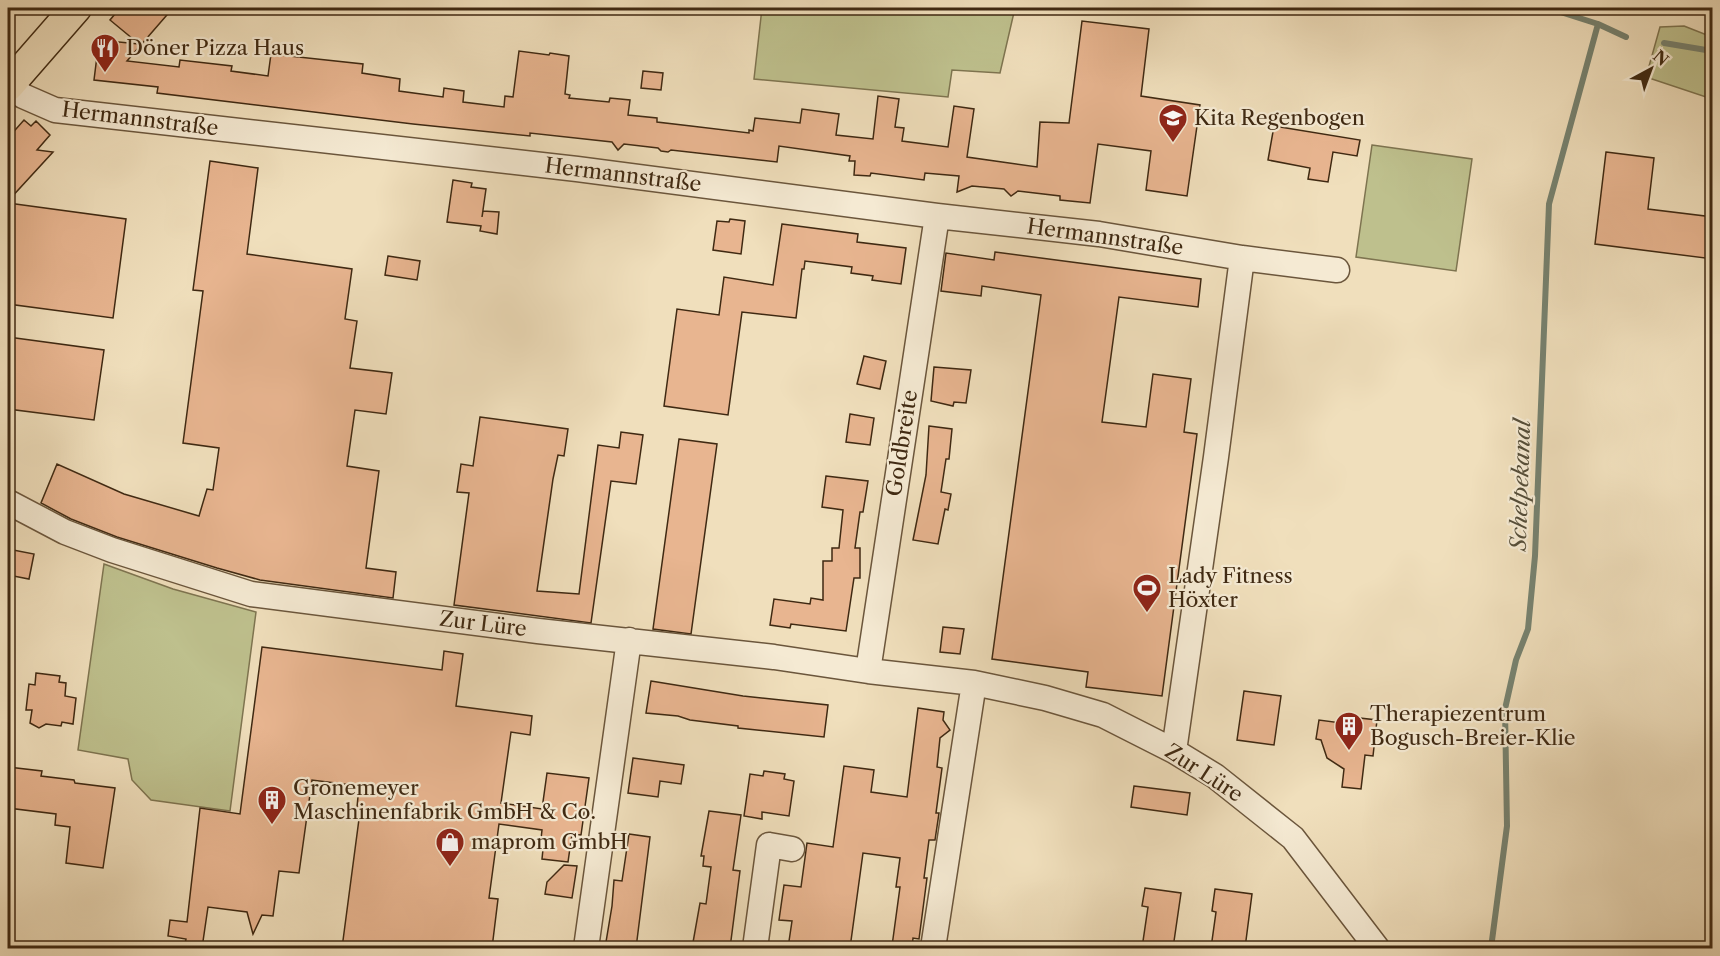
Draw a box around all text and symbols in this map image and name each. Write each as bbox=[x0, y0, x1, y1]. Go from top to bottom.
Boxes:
restaurant icon: Döner Pizza Haus bbox=[89, 32, 121, 74]
place label: Döner Pizza Haus bbox=[126, 35, 304, 60]
north arrow bbox=[1621, 39, 1681, 99]
text: N bbox=[1649, 46, 1673, 70]
street label: Hermannstraße bbox=[60, 96, 220, 141]
school or university icon: Kita Regenbogen bbox=[1157, 102, 1189, 144]
place label: Kita Regenbogen bbox=[1194, 105, 1365, 130]
street label: Hermannstraße bbox=[543, 152, 703, 197]
street label: Hermannstraße bbox=[1025, 213, 1185, 260]
street label: Goldbreite bbox=[881, 388, 922, 498]
water label: Schelpekanal bbox=[1505, 416, 1536, 553]
place label: Lady Fitness Höxter bbox=[1168, 563, 1293, 612]
sports icon: Lady Fitness Höxter bbox=[1131, 572, 1163, 614]
street label: Zur Lüre bbox=[438, 606, 528, 641]
place label: Therapiezentrum Bogusch-Breier-Klie bbox=[1370, 701, 1576, 750]
building icon: Therapiezentrum Bogusch-Breier-Klie bbox=[1333, 710, 1365, 752]
street label: Zur Lüre bbox=[1161, 738, 1248, 807]
place label: Gronemeyer Maschinenfabrik GmbH & Co. bbox=[293, 775, 596, 824]
building icon: Gronemeyer Maschinenfabrik GmbH & Co. bbox=[256, 784, 288, 826]
shop icon: maprom GmbH bbox=[434, 826, 466, 868]
place label: maprom GmbH bbox=[471, 829, 628, 854]

